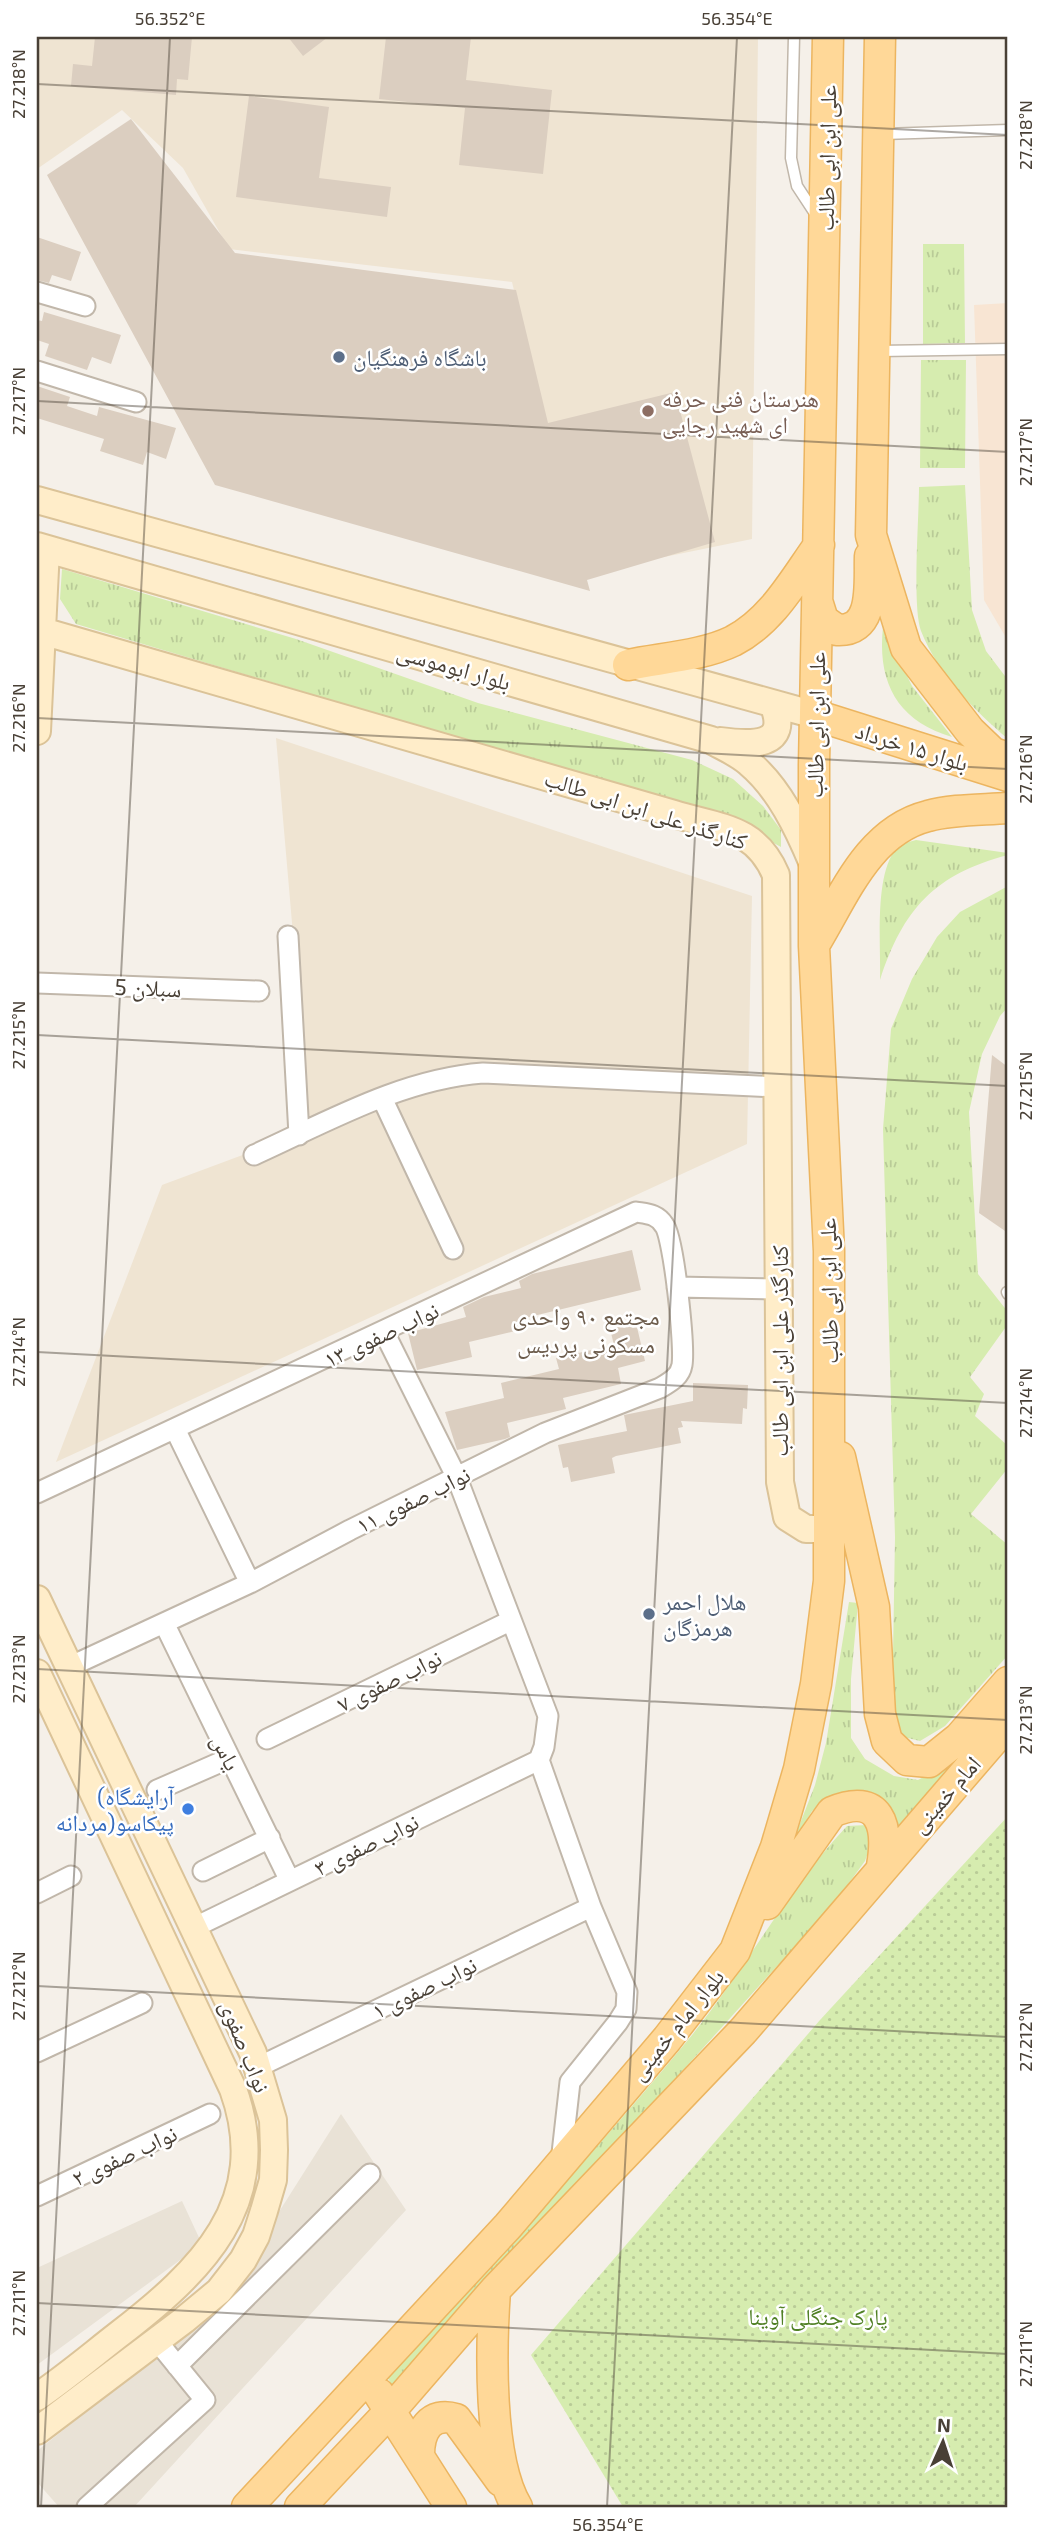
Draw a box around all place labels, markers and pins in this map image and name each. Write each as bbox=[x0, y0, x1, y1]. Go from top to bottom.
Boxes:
place label: باشگاه فرهنگیان bbox=[353, 343, 487, 372]
marker: باشگاه فرهنگیان bbox=[331, 349, 347, 365]
place label: هنرستان فنی حرفه ای شهید رجایی bbox=[662, 384, 819, 439]
marker: هنرستان فنی حرفه ای شهید رجایی bbox=[640, 403, 656, 419]
place label: هلال احمر هرمزگان bbox=[662, 1587, 746, 1642]
marker: هلال احمر هرمزگان bbox=[641, 1606, 657, 1622]
place label: (آرایشگاه پیکاسو(مردانه bbox=[56, 1782, 175, 1837]
marker: (آرایشگاه پیکاسو(مردانه bbox=[180, 1801, 196, 1817]

